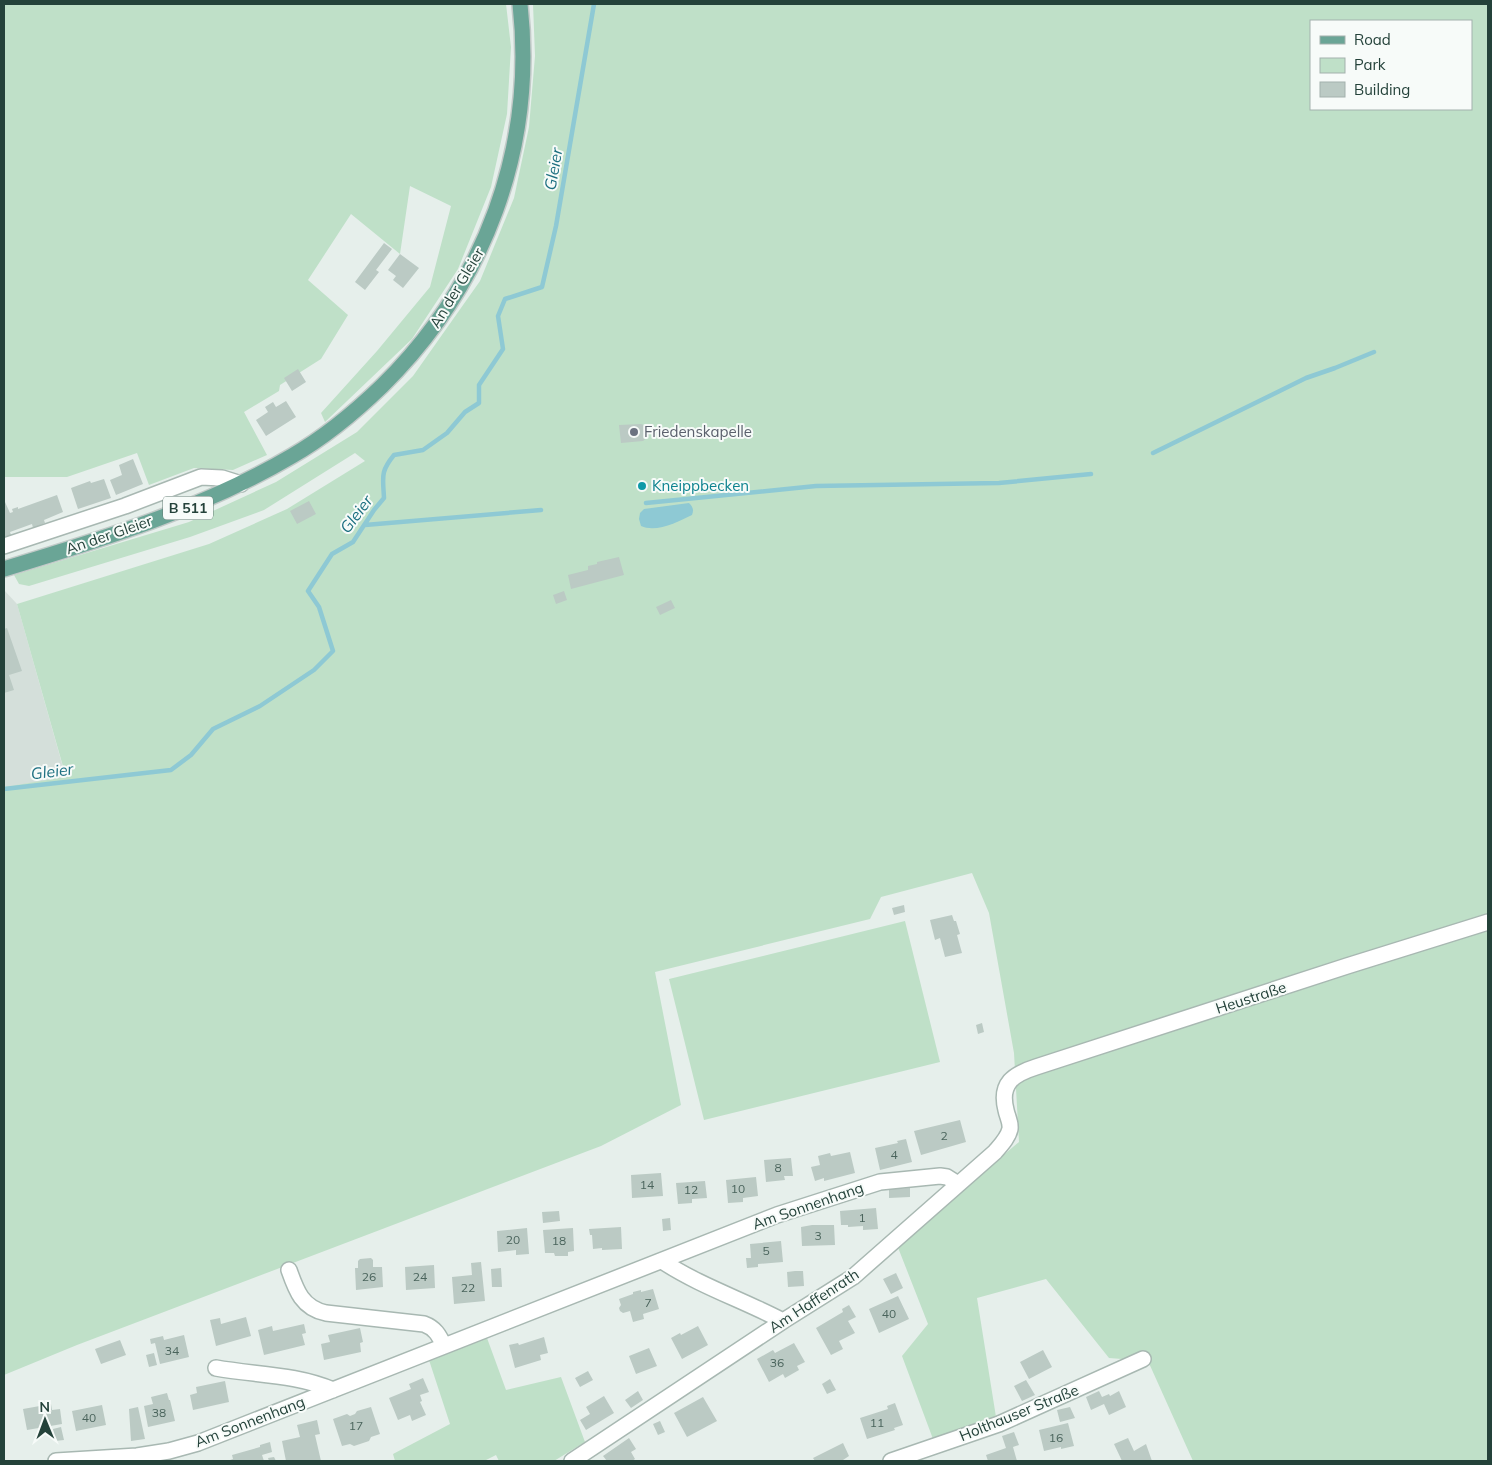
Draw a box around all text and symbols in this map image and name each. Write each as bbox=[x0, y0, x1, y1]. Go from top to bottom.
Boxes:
legend bbox=[1310, 20, 1472, 110]
text: Road bbox=[1354, 30, 1391, 49]
text: Park bbox=[1354, 55, 1386, 74]
text: Building bbox=[1354, 80, 1410, 99]
water label: Gleier bbox=[539, 145, 567, 192]
street label: An der Gleier bbox=[425, 244, 488, 331]
place label: Friedenskapelle bbox=[644, 422, 752, 441]
marker: Friedenskapelle bbox=[628, 426, 640, 438]
place label: Kneippbecken bbox=[652, 476, 749, 495]
marker: Kneippbecken bbox=[636, 480, 648, 492]
water label: Gleier bbox=[335, 490, 377, 537]
road number: B 511 bbox=[163, 496, 213, 520]
street label: An der Gleier bbox=[63, 511, 155, 558]
water label: Gleier bbox=[30, 758, 76, 784]
street label: Heustraße bbox=[1213, 977, 1288, 1018]
house number: 2 bbox=[940, 1128, 948, 1143]
house number: 4 bbox=[890, 1147, 898, 1162]
house number: 8 bbox=[774, 1160, 782, 1175]
house number: 14 bbox=[640, 1177, 654, 1192]
street label: Am Sonnenhang bbox=[750, 1178, 866, 1233]
house number: 10 bbox=[731, 1181, 745, 1196]
house number: 12 bbox=[684, 1182, 698, 1197]
house number: 1 bbox=[858, 1210, 866, 1225]
house number: 3 bbox=[814, 1228, 822, 1243]
house number: 20 bbox=[506, 1232, 520, 1247]
house number: 18 bbox=[552, 1233, 566, 1248]
house number: 5 bbox=[762, 1243, 770, 1258]
street label: Am Haffenrath bbox=[765, 1264, 862, 1337]
house number: 26 bbox=[362, 1269, 376, 1284]
house number: 24 bbox=[413, 1269, 427, 1284]
house number: 22 bbox=[461, 1280, 475, 1295]
house number: 7 bbox=[644, 1295, 652, 1310]
house number: 40 bbox=[882, 1306, 896, 1321]
house number: 34 bbox=[165, 1343, 179, 1358]
house number: 36 bbox=[770, 1355, 784, 1370]
street label: Holthauser Straße bbox=[956, 1380, 1081, 1445]
street label: Am Sonnenhang bbox=[192, 1392, 307, 1451]
north arrow bbox=[20, 1395, 70, 1445]
text: N bbox=[39, 1398, 50, 1416]
house number: 38 bbox=[152, 1405, 166, 1420]
house number: 40 bbox=[82, 1410, 96, 1425]
house number: 11 bbox=[870, 1415, 884, 1430]
house number: 17 bbox=[349, 1418, 363, 1433]
house number: 16 bbox=[1049, 1430, 1063, 1445]

